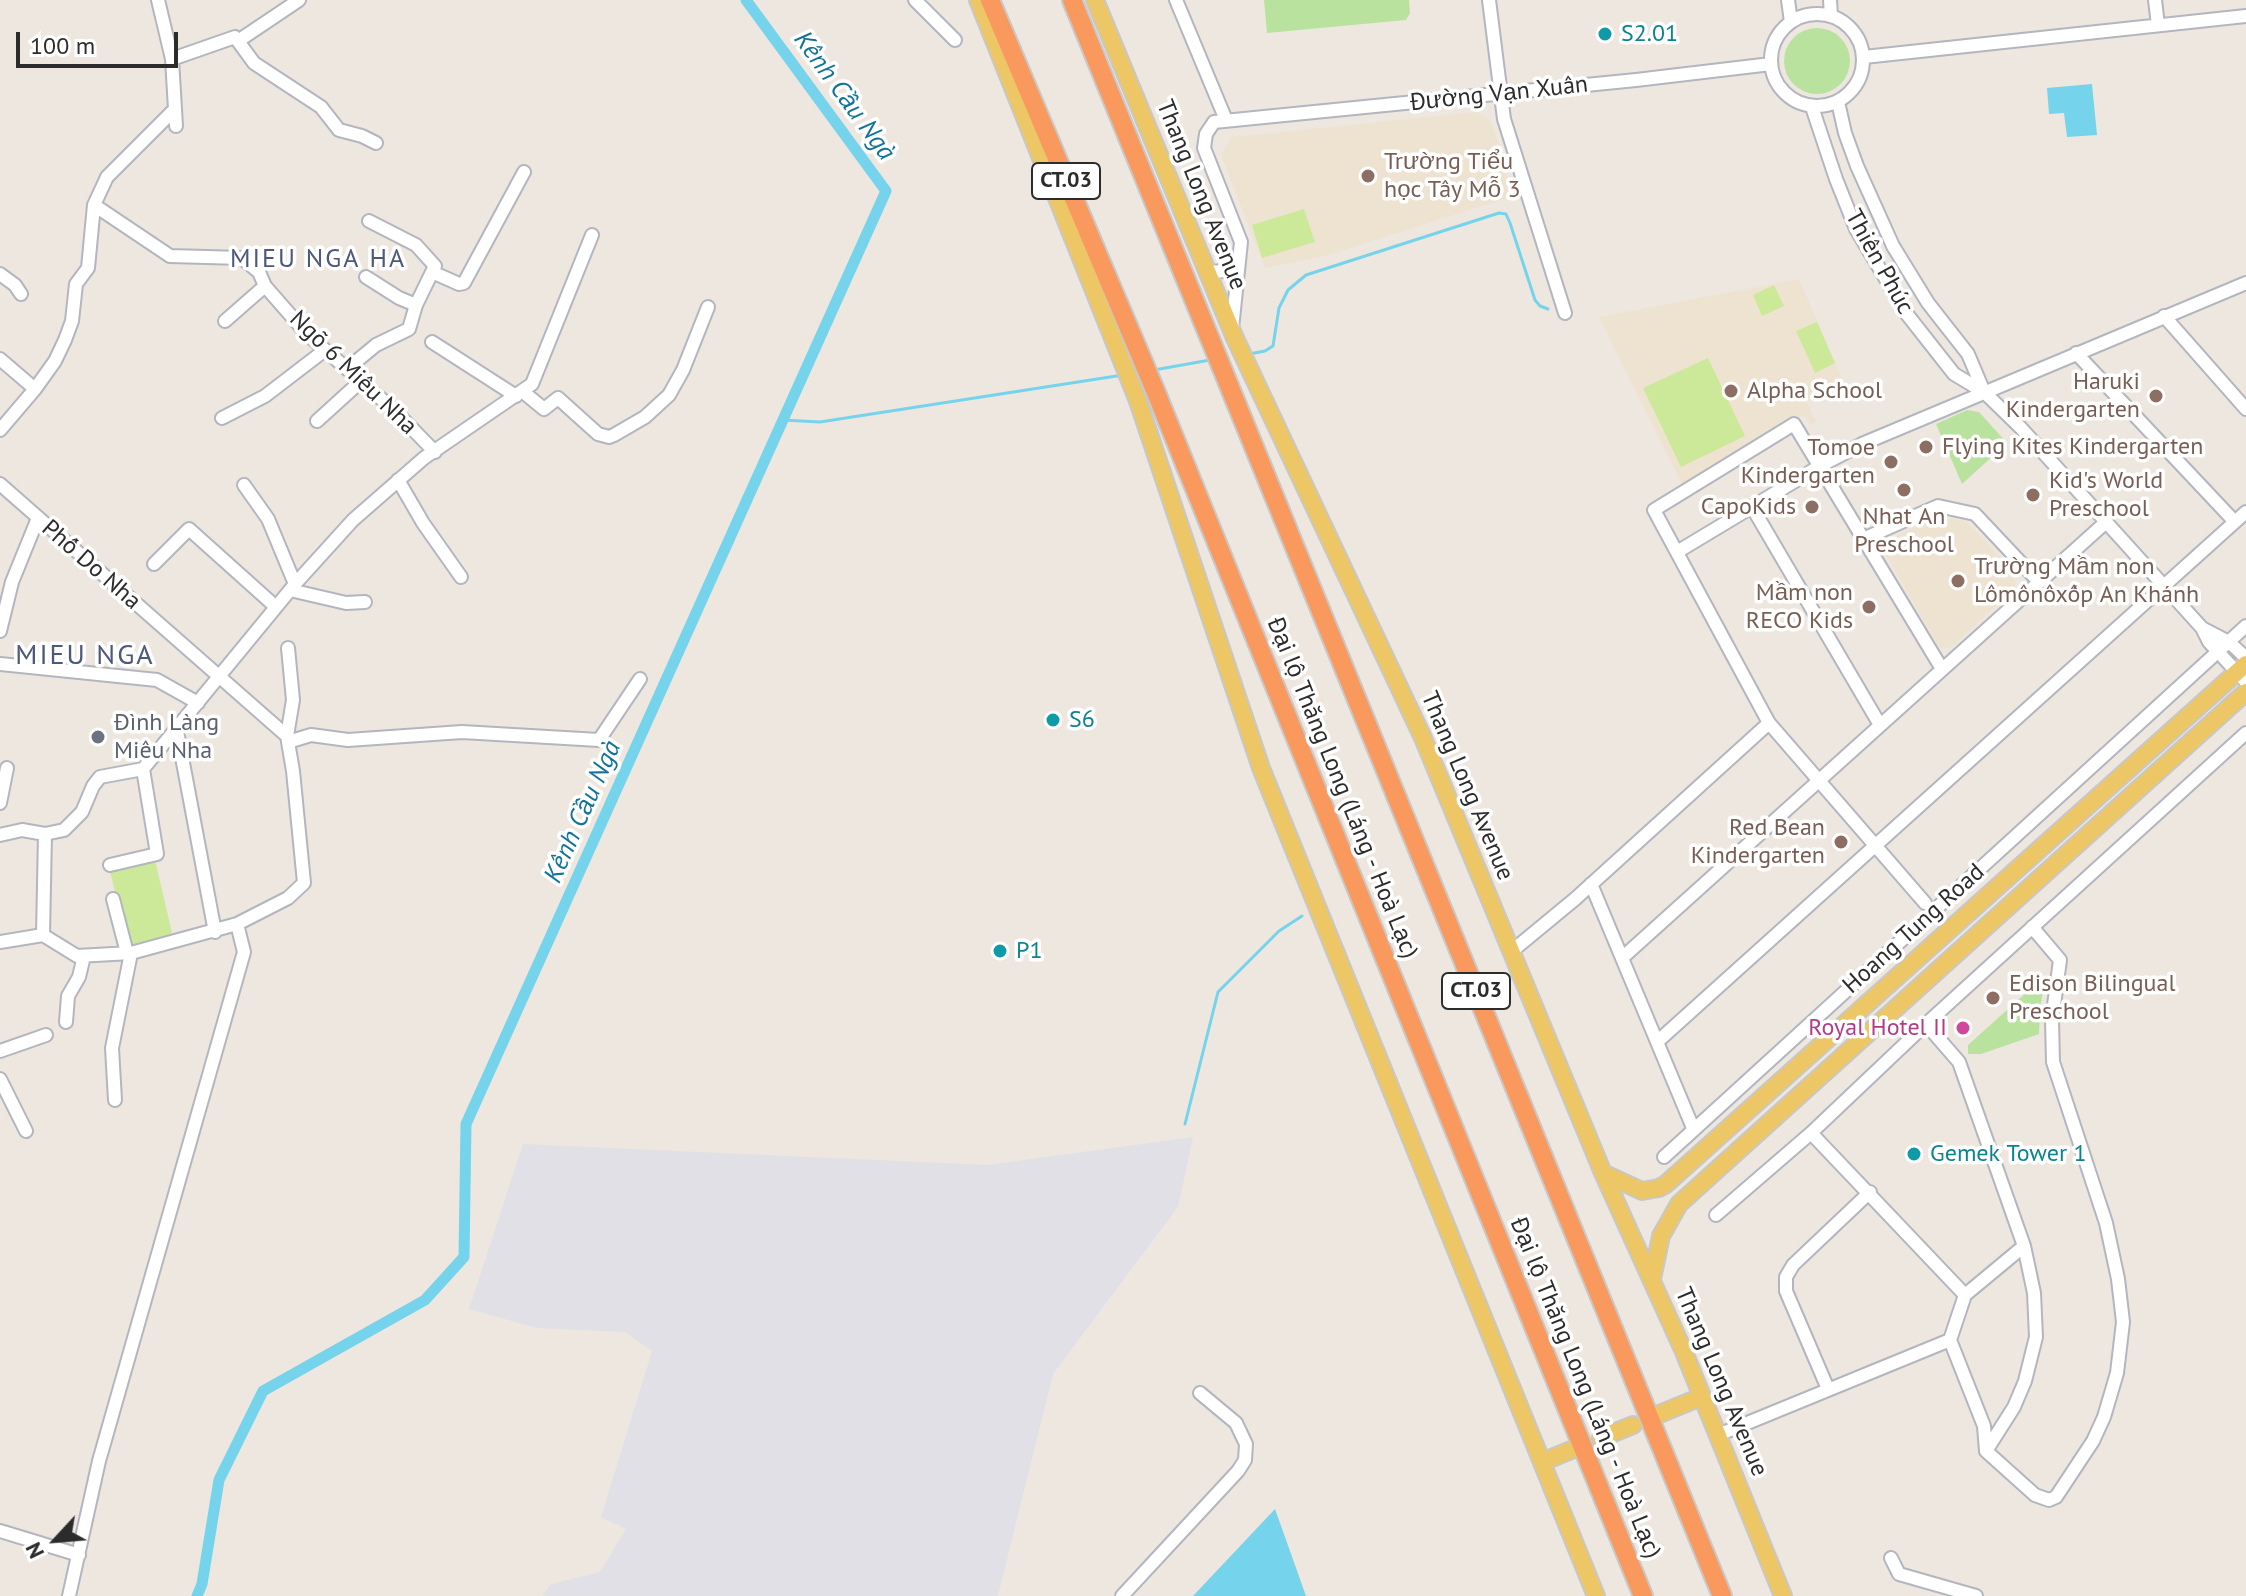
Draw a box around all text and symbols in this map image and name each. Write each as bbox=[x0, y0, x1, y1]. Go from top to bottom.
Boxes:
scale bar bbox=[20, 16, 182, 66]
place label: S2.01 bbox=[1621, 20, 1678, 48]
water label: Kênh Cầu Ngà bbox=[787, 25, 901, 167]
marker: S2.01 bbox=[1596, 25, 1614, 43]
text: 100 m bbox=[30, 30, 95, 61]
street label: Đường Vạn Xuân bbox=[1409, 70, 1589, 118]
street label: Thang Long Avenue bbox=[1150, 96, 1252, 294]
place label: Trường Tiểu học Tây Mỗ 3 bbox=[1384, 148, 1520, 204]
road number: CT.03 bbox=[1032, 163, 1100, 199]
marker: Trường Tiểu học Tây Mỗ 3 bbox=[1359, 167, 1377, 185]
street label: Thiên Phúc bbox=[1839, 205, 1919, 319]
district label: MIEU NGA HA bbox=[230, 244, 406, 276]
street label: Ngõ 6 Miêu Nha bbox=[283, 305, 423, 441]
place label: Haruki Kindergarten bbox=[2006, 368, 2140, 424]
place label: Alpha School bbox=[1747, 377, 1882, 405]
marker: Alpha School bbox=[1722, 382, 1740, 400]
marker: Haruki Kindergarten bbox=[2147, 387, 2165, 405]
place label: Flying Kites Kindergarten bbox=[1942, 433, 2203, 461]
place label: Tomoe Kindergarten bbox=[1741, 434, 1875, 490]
marker: Flying Kites Kindergarten bbox=[1917, 438, 1935, 456]
marker: Tomoe Kindergarten bbox=[1882, 453, 1900, 471]
place label: Kid's World Preschool bbox=[2049, 467, 2163, 523]
marker: Nhat An Preschool bbox=[1895, 481, 1913, 499]
marker: Kid's World Preschool bbox=[2024, 486, 2042, 504]
place label: CapoKids bbox=[1701, 493, 1796, 521]
marker: CapoKids bbox=[1803, 498, 1821, 516]
place label: Nhat An Preschool bbox=[1854, 503, 1954, 559]
street label: Phố Do Nha bbox=[36, 514, 146, 616]
place label: Trường Mầm non Lômônôxốp An Khánh bbox=[1974, 553, 2199, 609]
marker: Trường Mầm non Lômônôxốp An Khánh bbox=[1949, 572, 1967, 590]
place label: Mầm non RECO Kids bbox=[1746, 579, 1853, 635]
marker: Mầm non RECO Kids bbox=[1860, 598, 1878, 616]
street label: Đại lộ Thăng Long (Láng - Hoà Lạc) bbox=[1260, 613, 1424, 963]
district label: MIEU NGA bbox=[15, 639, 155, 673]
street label: Thang Long Avenue bbox=[1414, 687, 1520, 885]
place label: S6 bbox=[1069, 706, 1095, 734]
place label: Đình Làng Miêu Nha bbox=[114, 709, 219, 765]
marker: S6 bbox=[1044, 711, 1062, 729]
marker: Đình Làng Miêu Nha bbox=[89, 728, 107, 746]
water label: Kênh Cầu Ngà bbox=[538, 736, 628, 888]
place label: Red Bean Kindergarten bbox=[1691, 814, 1825, 870]
marker: Red Bean Kindergarten bbox=[1832, 833, 1850, 851]
street label: Hoang Tung Road bbox=[1837, 858, 1991, 1000]
place label: P1 bbox=[1016, 937, 1042, 965]
marker: P1 bbox=[991, 942, 1009, 960]
place label: Edison Bilingual Preschool bbox=[2009, 970, 2175, 1026]
road number: CT.03 bbox=[1442, 973, 1510, 1009]
marker: Edison Bilingual Preschool bbox=[1984, 989, 2002, 1007]
place label: Royal Hotel II bbox=[1808, 1014, 1947, 1042]
marker: Royal Hotel II bbox=[1954, 1019, 1972, 1037]
place label: Gemek Tower 1 bbox=[1930, 1140, 2087, 1168]
marker: Gemek Tower 1 bbox=[1905, 1145, 1923, 1163]
street label: Đại lộ Thăng Long (Láng - Hoà Lạc) bbox=[1503, 1213, 1667, 1563]
street label: Thang Long Avenue bbox=[1668, 1283, 1774, 1481]
north arrow bbox=[16, 1500, 96, 1580]
text: N bbox=[19, 1538, 50, 1563]

